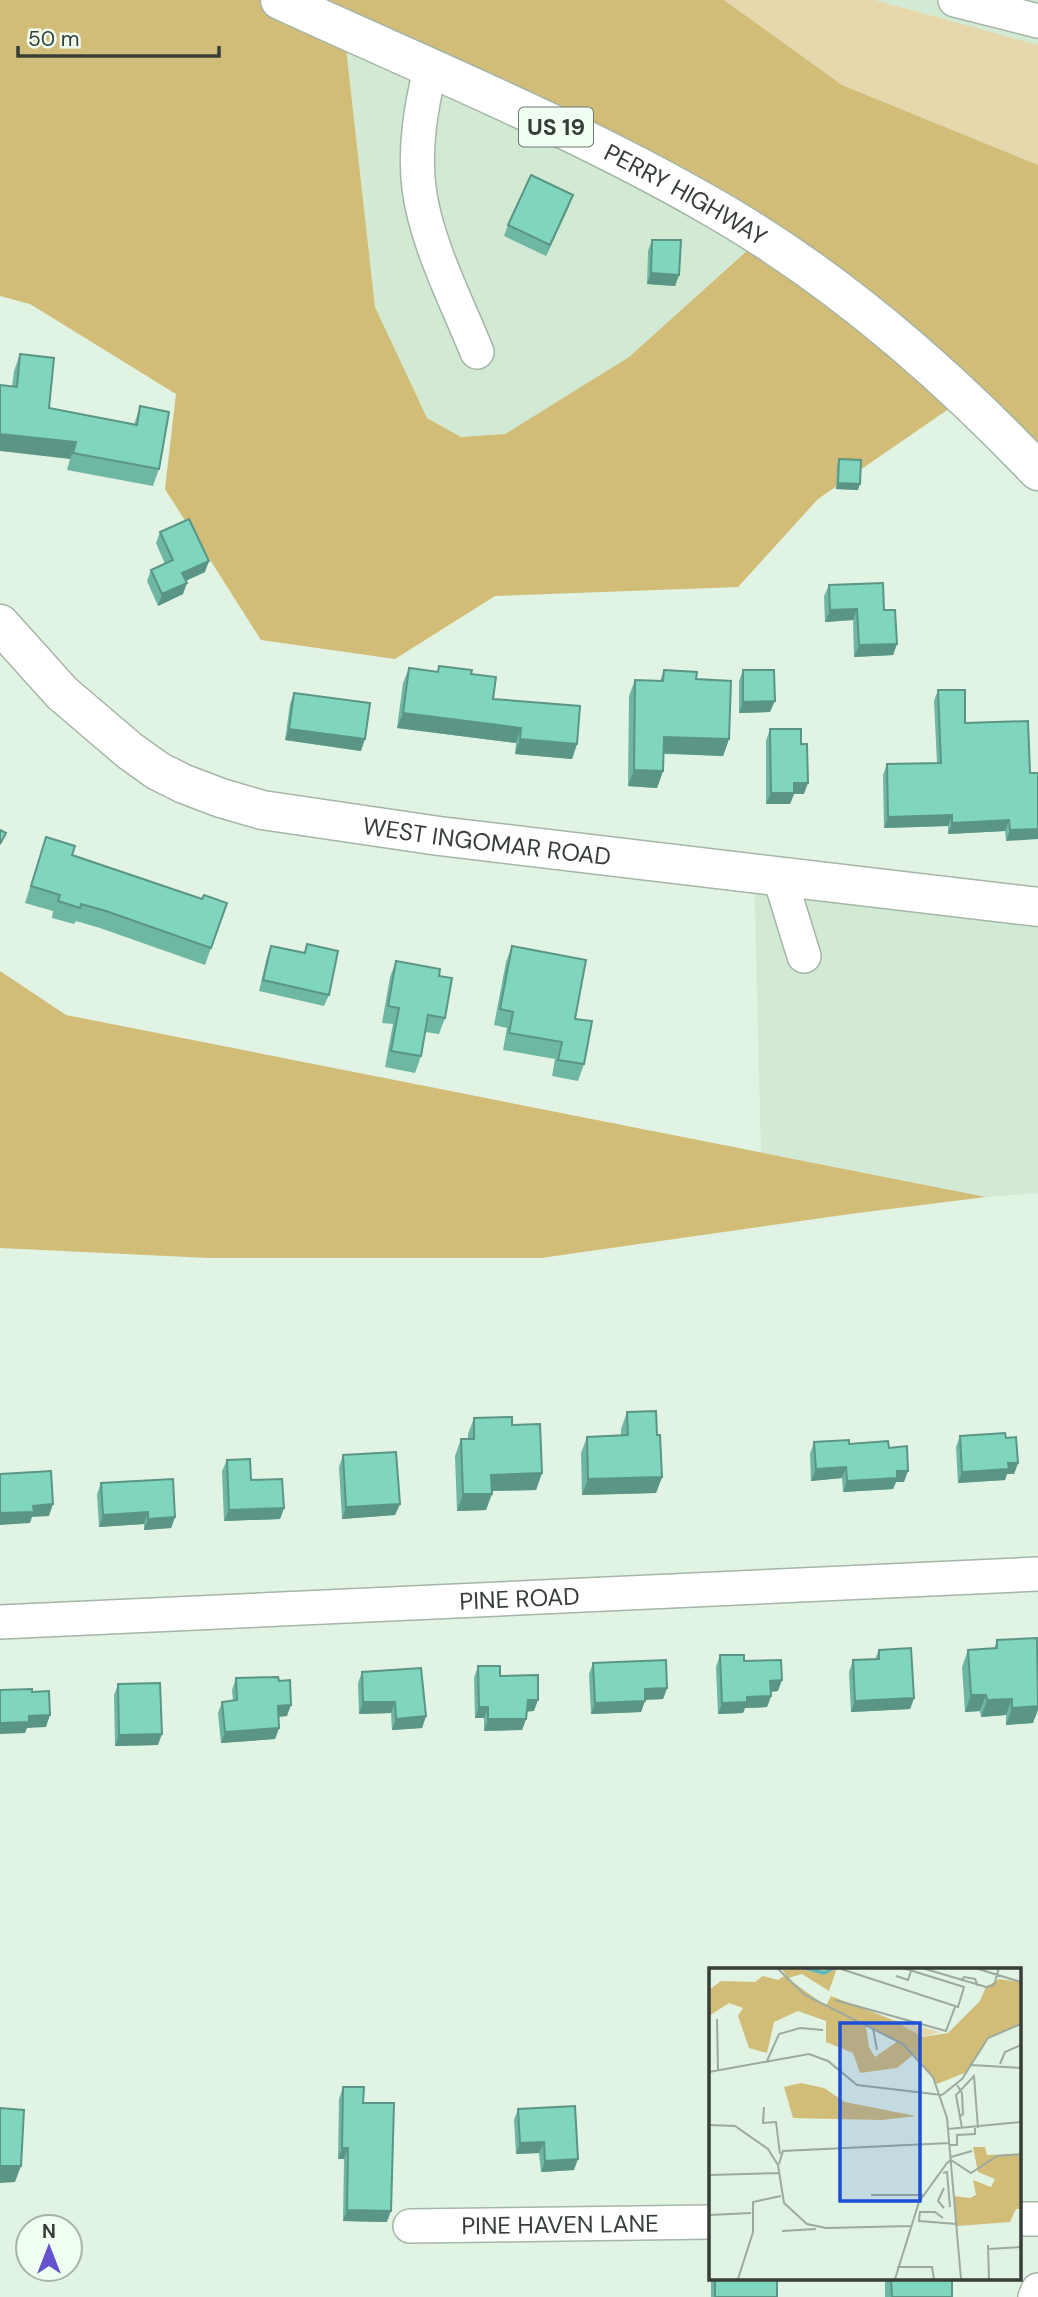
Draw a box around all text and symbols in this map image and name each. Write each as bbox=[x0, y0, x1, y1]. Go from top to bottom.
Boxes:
scale bar bbox=[18, 14, 219, 58]
text: 50 m bbox=[28, 25, 79, 53]
road number: US 19 bbox=[519, 108, 593, 146]
street label: PERRY HIGHWAY bbox=[599, 136, 773, 252]
street label: WEST INGOMAR ROAD bbox=[361, 809, 613, 872]
street label: PINE ROAD bbox=[459, 1580, 580, 1616]
inset map bbox=[709, 1968, 1020, 2280]
street label: PINE HAVEN LANE bbox=[461, 2207, 659, 2241]
north arrow bbox=[14, 2213, 84, 2283]
text: N bbox=[42, 2219, 56, 2244]

